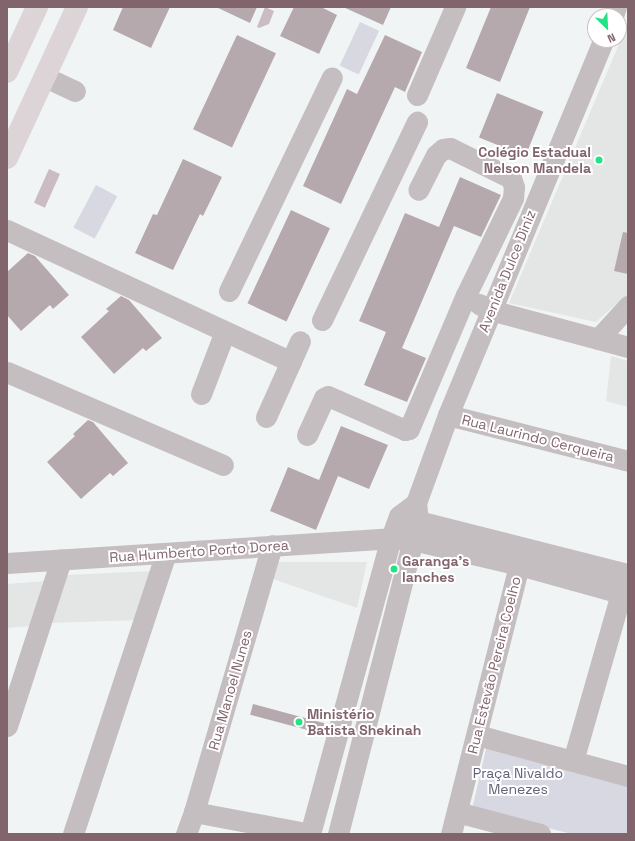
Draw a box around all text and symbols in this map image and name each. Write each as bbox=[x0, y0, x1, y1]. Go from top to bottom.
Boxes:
north arrow bbox=[587, 8, 627, 48]
text: N bbox=[605, 30, 618, 46]
place label: Colégio Estadual Nelson Mandela bbox=[478, 144, 591, 176]
marker: Colégio Estadual Nelson Mandela bbox=[594, 155, 604, 165]
street label: Avenida Dulce Diniz bbox=[475, 207, 539, 335]
street label: Rua Laurindo Cerqueira bbox=[460, 411, 616, 465]
street label: Rua Humberto Porto Dorea bbox=[109, 536, 289, 566]
place label: Garanga's lanches bbox=[402, 553, 469, 586]
marker: Garanga's lanches bbox=[389, 564, 399, 574]
street label: Rua Estevão Pereira Coelho bbox=[464, 575, 524, 755]
street label: Rua Manoel Nunes bbox=[205, 628, 255, 752]
place label: Ministério Batista Shekinah bbox=[307, 706, 421, 738]
marker: Ministério Batista Shekinah bbox=[294, 717, 304, 727]
park label: Praça Nivaldo Menezes bbox=[473, 765, 563, 798]

